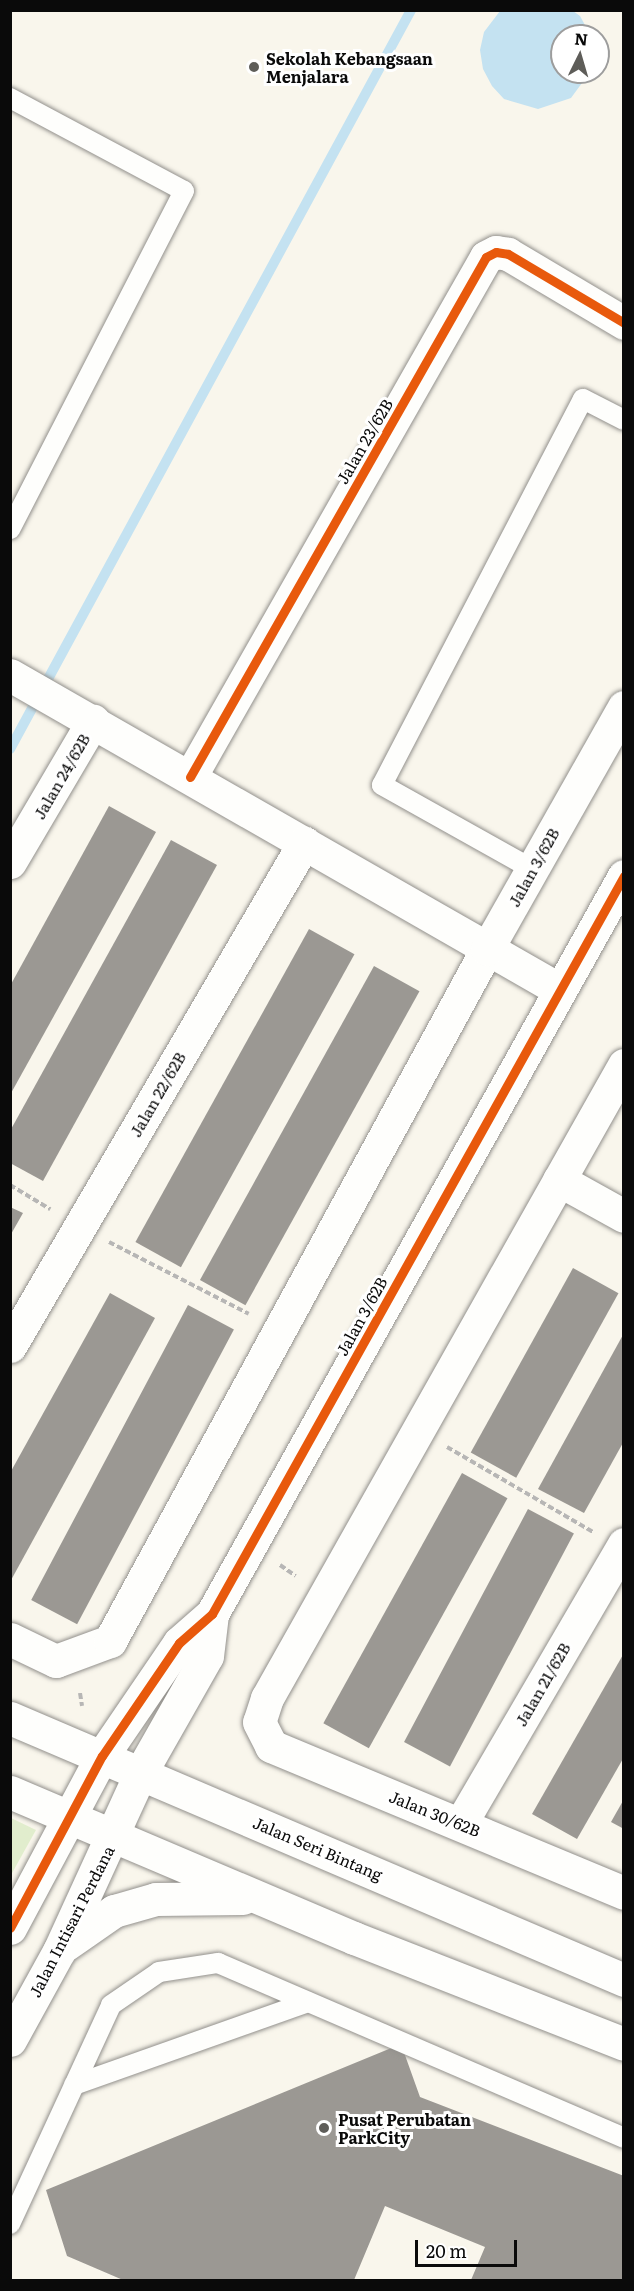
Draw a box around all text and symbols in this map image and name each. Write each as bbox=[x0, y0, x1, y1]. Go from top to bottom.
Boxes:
north arrow bbox=[550, 24, 610, 84]
text: N bbox=[574, 26, 589, 51]
place label: Sekolah Kebangsaan Menjalara bbox=[266, 48, 433, 86]
marker: Sekolah Kebangsaan Menjalara bbox=[247, 60, 261, 74]
street label: Jalan 23/62B bbox=[332, 395, 396, 487]
street label: Jalan 24/62B bbox=[29, 730, 93, 822]
street label: Jalan 3/62B bbox=[504, 824, 562, 910]
street label: Jalan 22/62B bbox=[125, 1048, 189, 1140]
street label: Jalan 3/62B bbox=[332, 1273, 390, 1359]
street label: Jalan 21/62B bbox=[510, 1639, 574, 1729]
street label: Jalan 30/62B bbox=[387, 1786, 483, 1840]
street label: Jalan Seri Bintang bbox=[250, 1812, 386, 1884]
street label: Jalan Intisari Perdana bbox=[24, 1842, 118, 2000]
place label: Pusat Perubatan ParkCity bbox=[338, 2109, 471, 2147]
marker: Pusat Perubatan ParkCity bbox=[315, 2119, 333, 2137]
scale bar bbox=[418, 2228, 520, 2266]
text: 20 m bbox=[426, 2237, 467, 2264]

